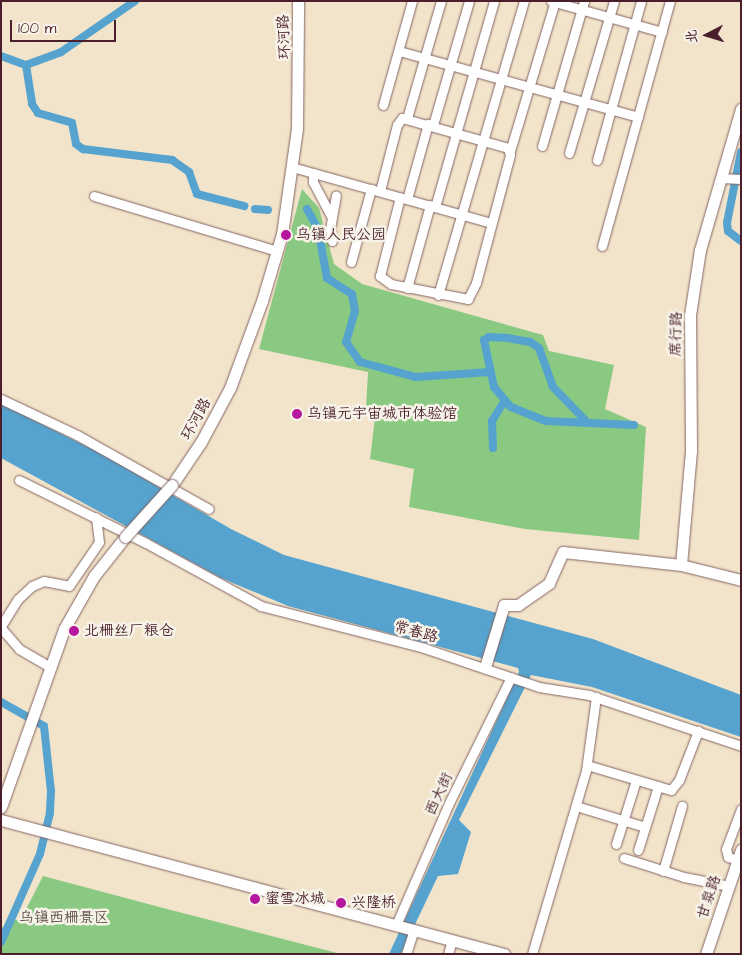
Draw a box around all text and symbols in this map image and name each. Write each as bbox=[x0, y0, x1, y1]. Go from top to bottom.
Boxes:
scale bar bbox=[12, 10, 119, 42]
north arrow bbox=[682, 10, 732, 60]
street label: 环河路 bbox=[274, 14, 294, 60]
text: 100 m bbox=[18, 18, 57, 39]
text: 北 bbox=[681, 28, 703, 44]
place label: 乌镇人民公园 bbox=[296, 226, 386, 244]
marker: 乌镇人民公园 bbox=[280, 229, 292, 241]
street label: 席行路 bbox=[667, 311, 685, 357]
street label: 环河路 bbox=[177, 395, 215, 443]
place label: 乌镇元宇宙城市体验馆 bbox=[307, 405, 457, 423]
marker: 乌镇元宇宙城市体验馆 bbox=[291, 408, 303, 420]
street label: 常春路 bbox=[392, 617, 440, 647]
place label: 北栅丝厂粮仓 bbox=[84, 622, 174, 640]
marker: 北栅丝厂粮仓 bbox=[68, 625, 80, 637]
street label: 西大街 bbox=[421, 770, 457, 818]
street label: 甘泉路 bbox=[693, 873, 725, 921]
place label: 蜜雪冰城 bbox=[265, 890, 325, 908]
marker: 蜜雪冰城 bbox=[249, 893, 261, 905]
place label: 兴隆桥 bbox=[351, 894, 396, 912]
marker: 兴隆桥 bbox=[335, 897, 347, 909]
park label: 乌镇西栅景区 bbox=[19, 909, 109, 927]

